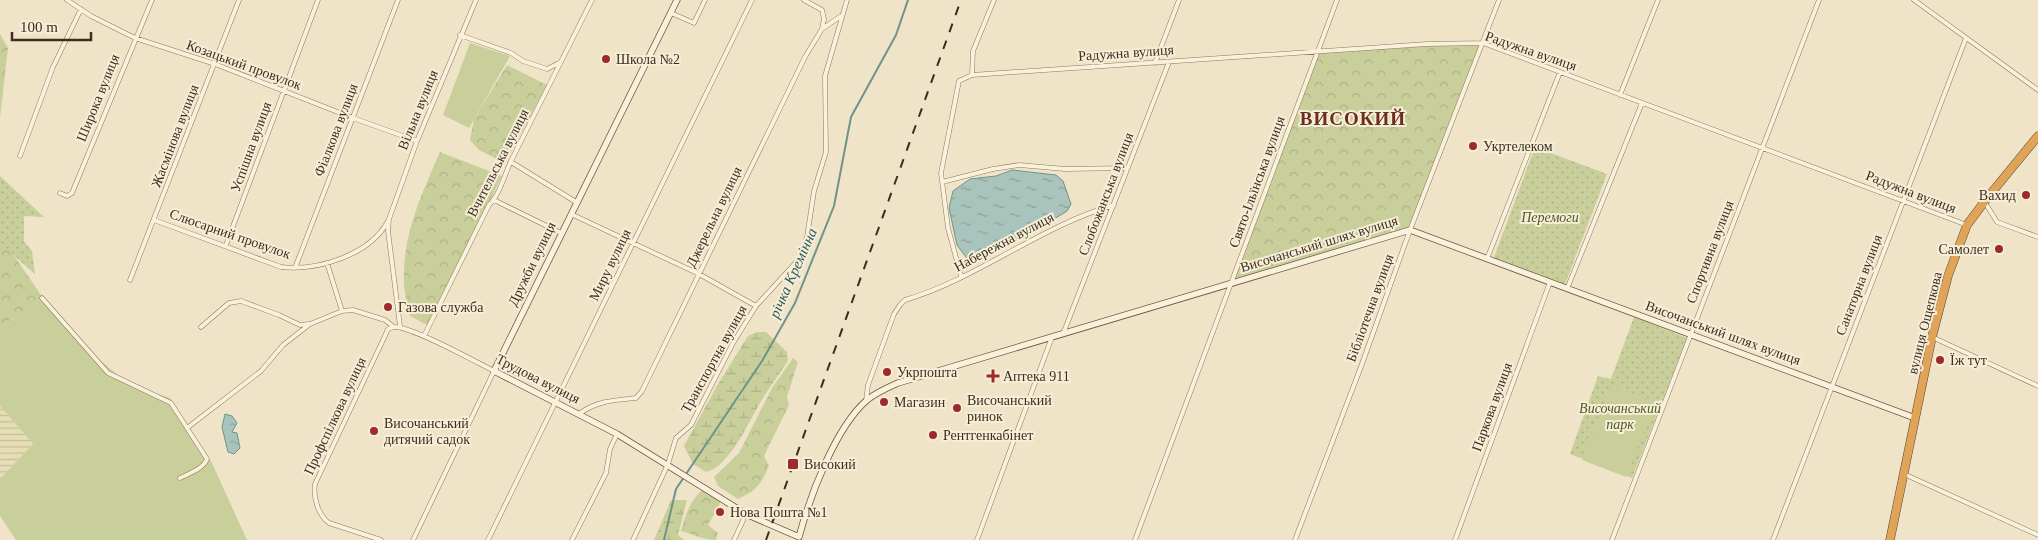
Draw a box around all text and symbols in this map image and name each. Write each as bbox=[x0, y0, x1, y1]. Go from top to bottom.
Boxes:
scale bar bbox=[12, 10, 91, 42]
text: 100 m bbox=[20, 19, 58, 35]
street label: Радужна вулиця bbox=[1483, 28, 1579, 74]
street label: Козацький провулок bbox=[184, 37, 304, 93]
street label: Радужна вулиця bbox=[1078, 42, 1175, 64]
street label: Широка вулиця bbox=[74, 52, 123, 144]
place label: Школа №2 bbox=[616, 52, 680, 67]
marker: Школа №2 bbox=[600, 53, 612, 65]
street label: Вільна вулиця bbox=[395, 67, 441, 152]
street label: Фіалкова вулиця bbox=[311, 81, 361, 179]
street label: Жасмінова вулиця bbox=[148, 82, 202, 190]
street label: Успішна вулиця bbox=[228, 99, 274, 194]
street label: Вчительська вулиця bbox=[464, 106, 532, 219]
district label: ВИСОКИЙ bbox=[1300, 108, 1406, 129]
street label: Свято-Ільїнська вулиця bbox=[1226, 114, 1288, 250]
street label: Слобожанська вулиця bbox=[1076, 130, 1137, 258]
place label: Укртелеком bbox=[1483, 139, 1553, 154]
marker: Укртелеком bbox=[1467, 140, 1479, 152]
street label: Джерельна вулиця bbox=[683, 164, 745, 270]
street label: Радужна вулиця bbox=[1864, 168, 1959, 216]
place label: Вахид bbox=[1979, 188, 2016, 203]
marker: Вахид bbox=[2020, 189, 2032, 201]
street label: Спортивна вулиця bbox=[1683, 198, 1737, 306]
street label: Слюсарний провулок bbox=[167, 206, 293, 262]
street label: Набережна вулиця bbox=[952, 209, 1057, 275]
park label: Перемоги bbox=[1520, 210, 1579, 225]
street label: Височанський шлях вулиця bbox=[1238, 213, 1400, 275]
street label: Дружби вулиця bbox=[505, 219, 559, 309]
street label: Миру вулиця bbox=[586, 226, 634, 303]
water label: річка Кремінна bbox=[766, 226, 820, 321]
street label: Санаторна вулиця bbox=[1833, 232, 1885, 338]
place label: Самолет bbox=[1938, 242, 1989, 257]
marker: Самолет bbox=[1993, 243, 2005, 255]
street label: Бібліотечна вулиця bbox=[1344, 252, 1397, 364]
street label: вулиця Ощепкова bbox=[1905, 270, 1945, 376]
street label: Височанський шлях вулиця bbox=[1643, 298, 1803, 368]
place label: Газова служба bbox=[398, 300, 484, 315]
marker: Газова служба bbox=[382, 301, 394, 313]
street label: Транспортна вулиця bbox=[678, 302, 750, 415]
street label: Трудова вулиця bbox=[494, 351, 583, 407]
place label: Їж тут bbox=[1950, 352, 1987, 368]
street label: Профспілкова вулиця bbox=[301, 354, 369, 477]
marker: Їж тут bbox=[1934, 354, 1946, 366]
street label: Паркова вулиця bbox=[1469, 360, 1515, 453]
place label: Укрпошта bbox=[897, 365, 958, 380]
marker: Укрпошта bbox=[881, 366, 893, 378]
place label: Аптека 911 bbox=[1003, 369, 1070, 384]
marker: Аптека 911 bbox=[987, 370, 999, 382]
place label: Височанський ринок bbox=[967, 393, 1052, 424]
place label: Магазин bbox=[894, 395, 946, 410]
marker: Магазин bbox=[878, 396, 890, 408]
park label: Височанський парк bbox=[1579, 401, 1661, 432]
marker: Височанський ринок bbox=[951, 402, 963, 414]
place label: Височанський дитячий садок bbox=[384, 416, 470, 447]
marker: Височанський дитячий садок bbox=[368, 425, 380, 437]
place label: Рентгенкабінет bbox=[943, 428, 1033, 443]
marker: Рентгенкабінет bbox=[927, 429, 939, 441]
marker: Високий bbox=[786, 457, 800, 471]
place label: Високий bbox=[804, 457, 856, 472]
place label: Нова Пошта №1 bbox=[730, 505, 828, 520]
marker: Нова Пошта №1 bbox=[714, 506, 726, 518]

